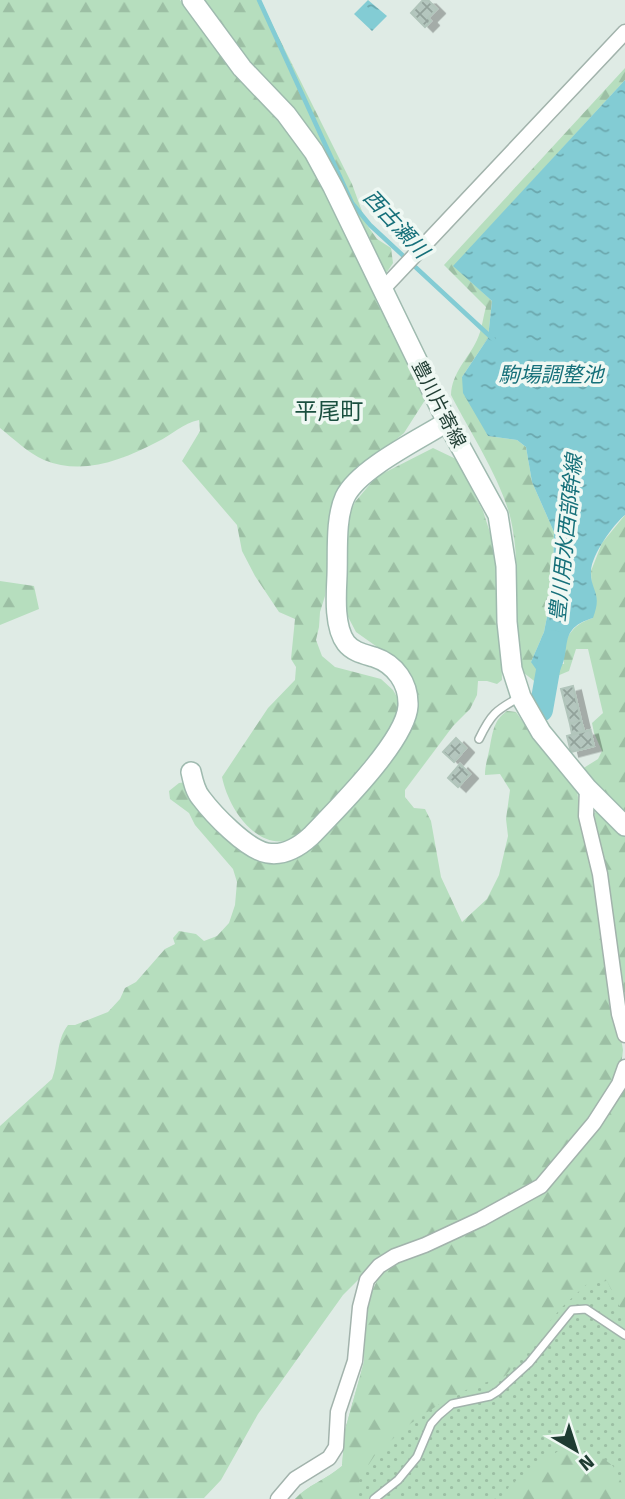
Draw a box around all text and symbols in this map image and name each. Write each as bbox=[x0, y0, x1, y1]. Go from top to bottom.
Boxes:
water label: 西古瀬川 bbox=[358, 184, 436, 265]
street label: 豊川片寄線 bbox=[407, 356, 471, 452]
water label: 駒場調整池 bbox=[499, 362, 605, 388]
district label: 平尾町 bbox=[295, 397, 364, 425]
water label: 豊川用水西部幹線 bbox=[544, 450, 588, 623]
north arrow bbox=[541, 1415, 611, 1485]
text: N bbox=[574, 1450, 599, 1476]

